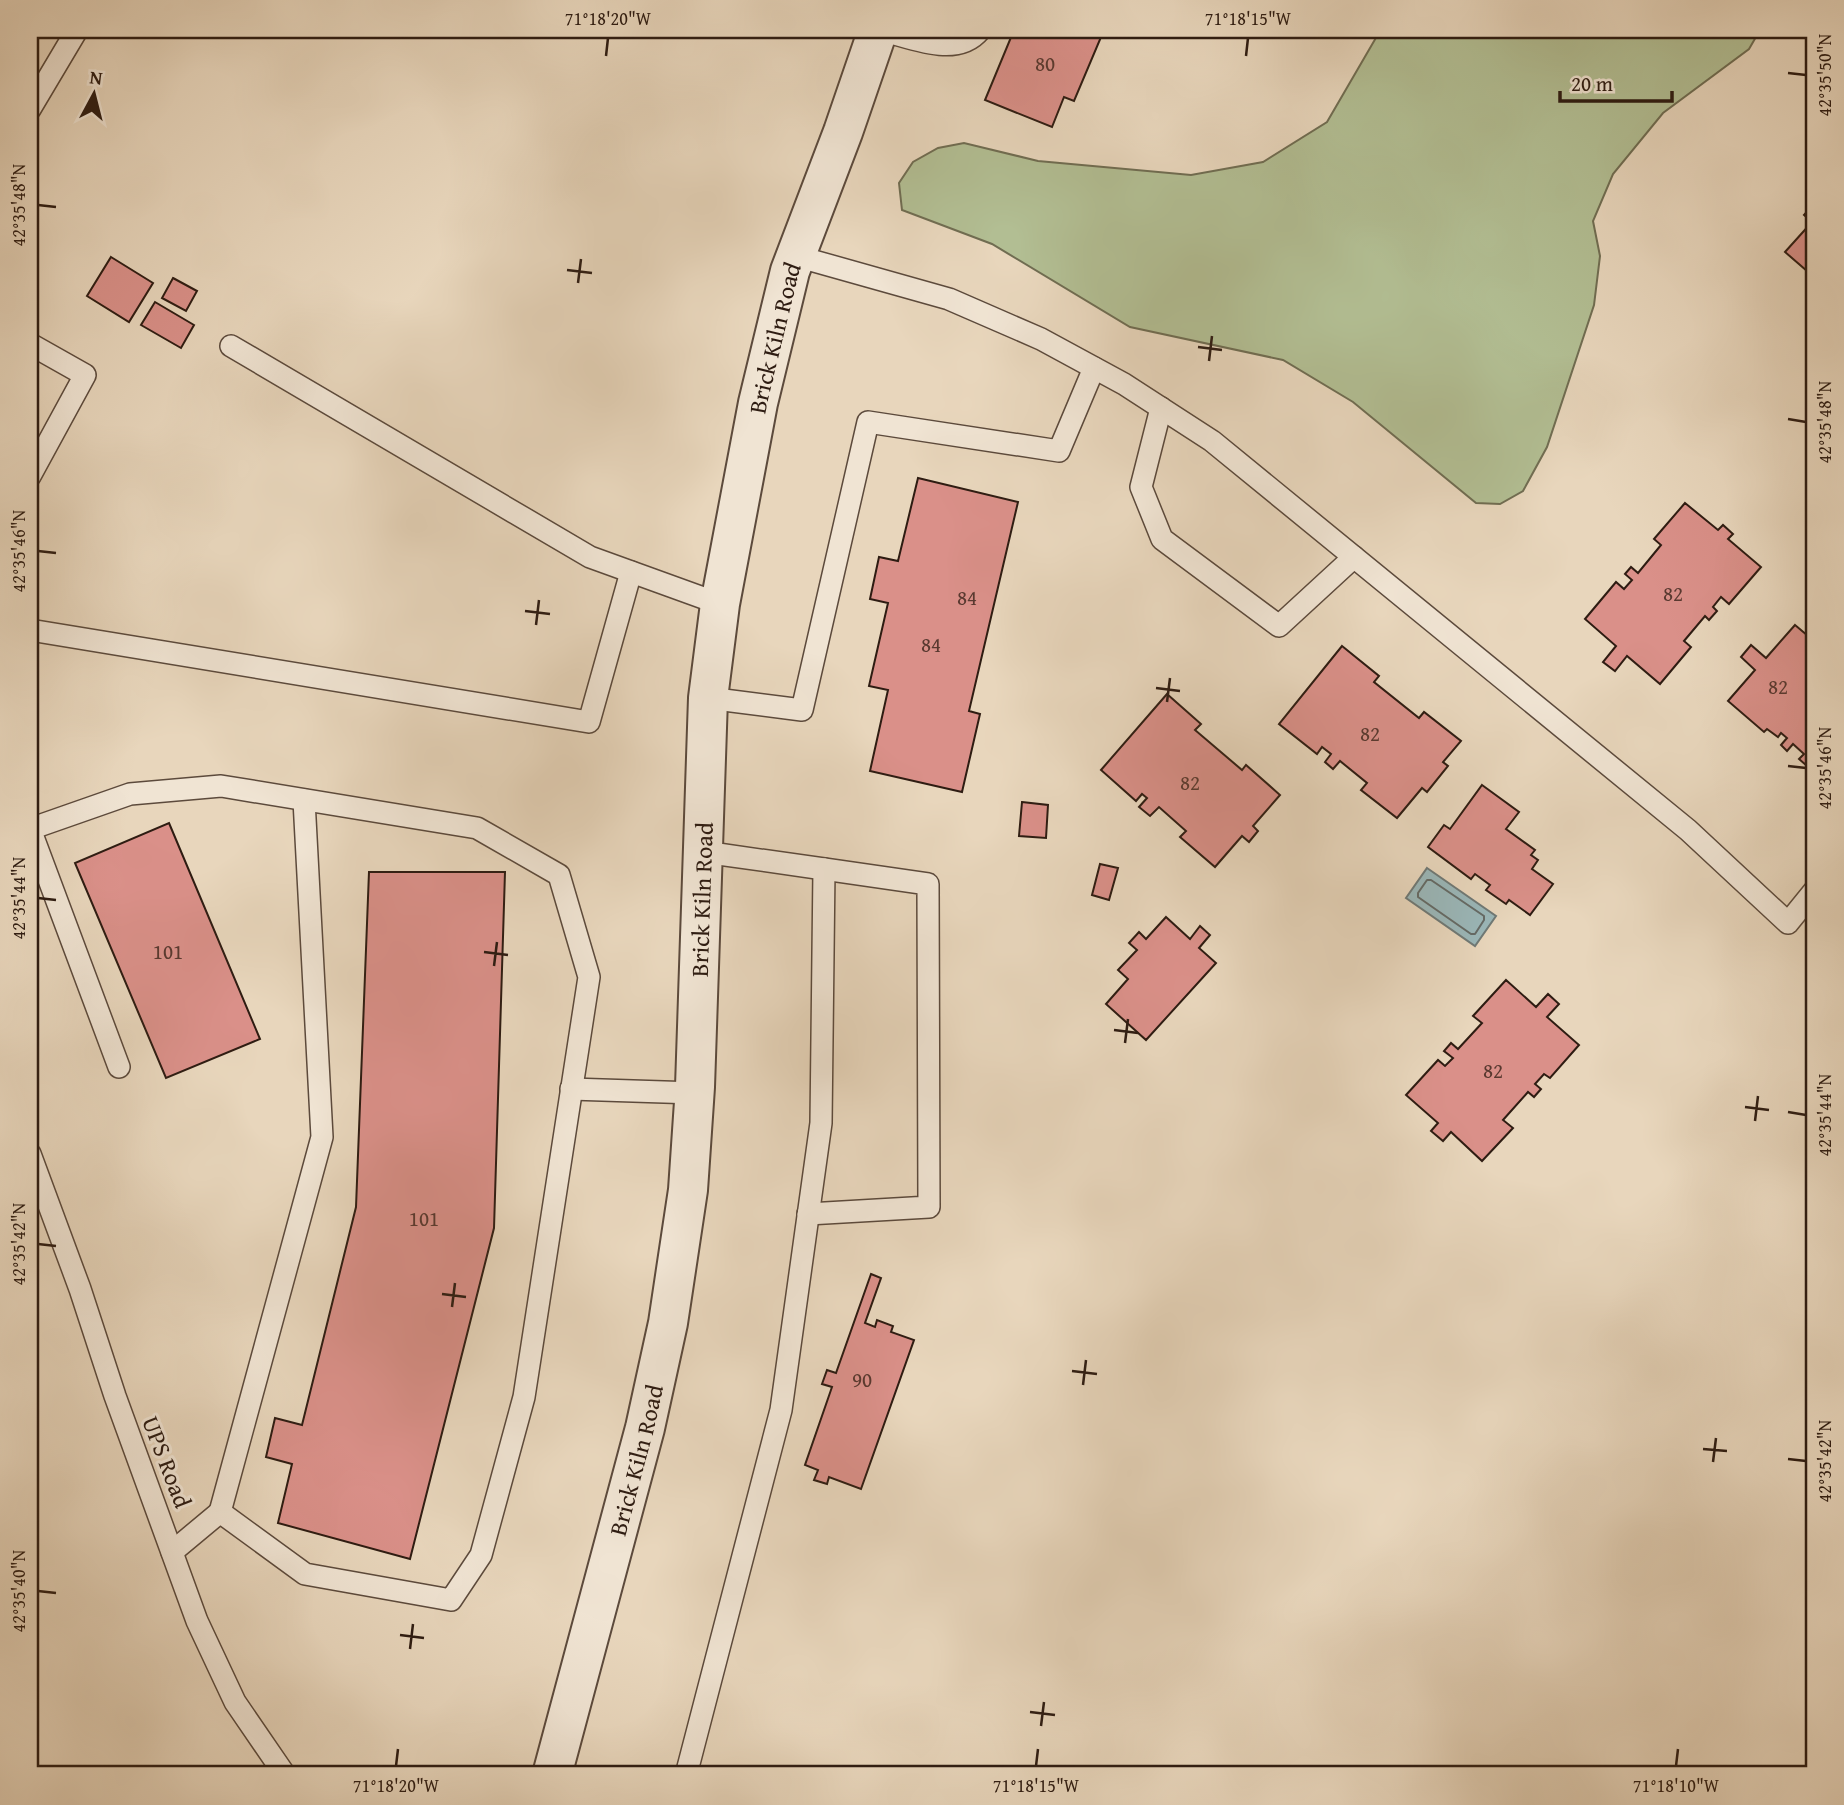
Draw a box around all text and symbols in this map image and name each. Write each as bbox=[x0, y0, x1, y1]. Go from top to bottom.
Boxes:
text: 71°18'20"W bbox=[565, 5, 652, 32]
text: 71°18'15"W bbox=[1205, 5, 1292, 32]
text: 42°35'50"N bbox=[1811, 33, 1838, 116]
house number: 80 bbox=[1035, 48, 1055, 79]
north arrow bbox=[60, 60, 130, 130]
scale bar bbox=[1560, 60, 1672, 104]
text: N bbox=[88, 62, 104, 92]
text: 20 m bbox=[1571, 68, 1613, 99]
text: 42°35'48"N bbox=[5, 163, 32, 246]
street label: Brick Kiln Road bbox=[739, 257, 809, 416]
text: 42°35'48"N bbox=[1811, 380, 1838, 463]
text: 42°35'46"N bbox=[5, 509, 32, 592]
house number: 82 bbox=[1663, 578, 1683, 609]
house number: 84 bbox=[957, 582, 977, 613]
house number: 84 bbox=[921, 629, 941, 660]
house number: 82 bbox=[1768, 671, 1788, 702]
house number: 82 bbox=[1360, 718, 1380, 749]
text: 42°35'46"N bbox=[1811, 726, 1838, 809]
house number: 82 bbox=[1180, 767, 1200, 798]
street label: Brick Kiln Road bbox=[681, 821, 721, 977]
text: 42°35'44"N bbox=[5, 856, 32, 939]
house number: 101 bbox=[153, 936, 183, 967]
house number: 82 bbox=[1483, 1055, 1503, 1086]
text: 42°35'44"N bbox=[1811, 1073, 1838, 1156]
text: 42°35'42"N bbox=[5, 1202, 32, 1285]
house number: 101 bbox=[409, 1203, 439, 1234]
house number: 90 bbox=[852, 1364, 872, 1395]
street label: Brick Kiln Road bbox=[599, 1381, 672, 1539]
street label: UPS Road bbox=[133, 1411, 201, 1513]
text: 42°35'42"N bbox=[1811, 1419, 1838, 1502]
text: 42°35'40"N bbox=[5, 1549, 32, 1632]
text: 71°18'20"W bbox=[353, 1772, 440, 1799]
text: 71°18'15"W bbox=[993, 1772, 1080, 1799]
text: 71°18'10"W bbox=[1633, 1772, 1720, 1799]

